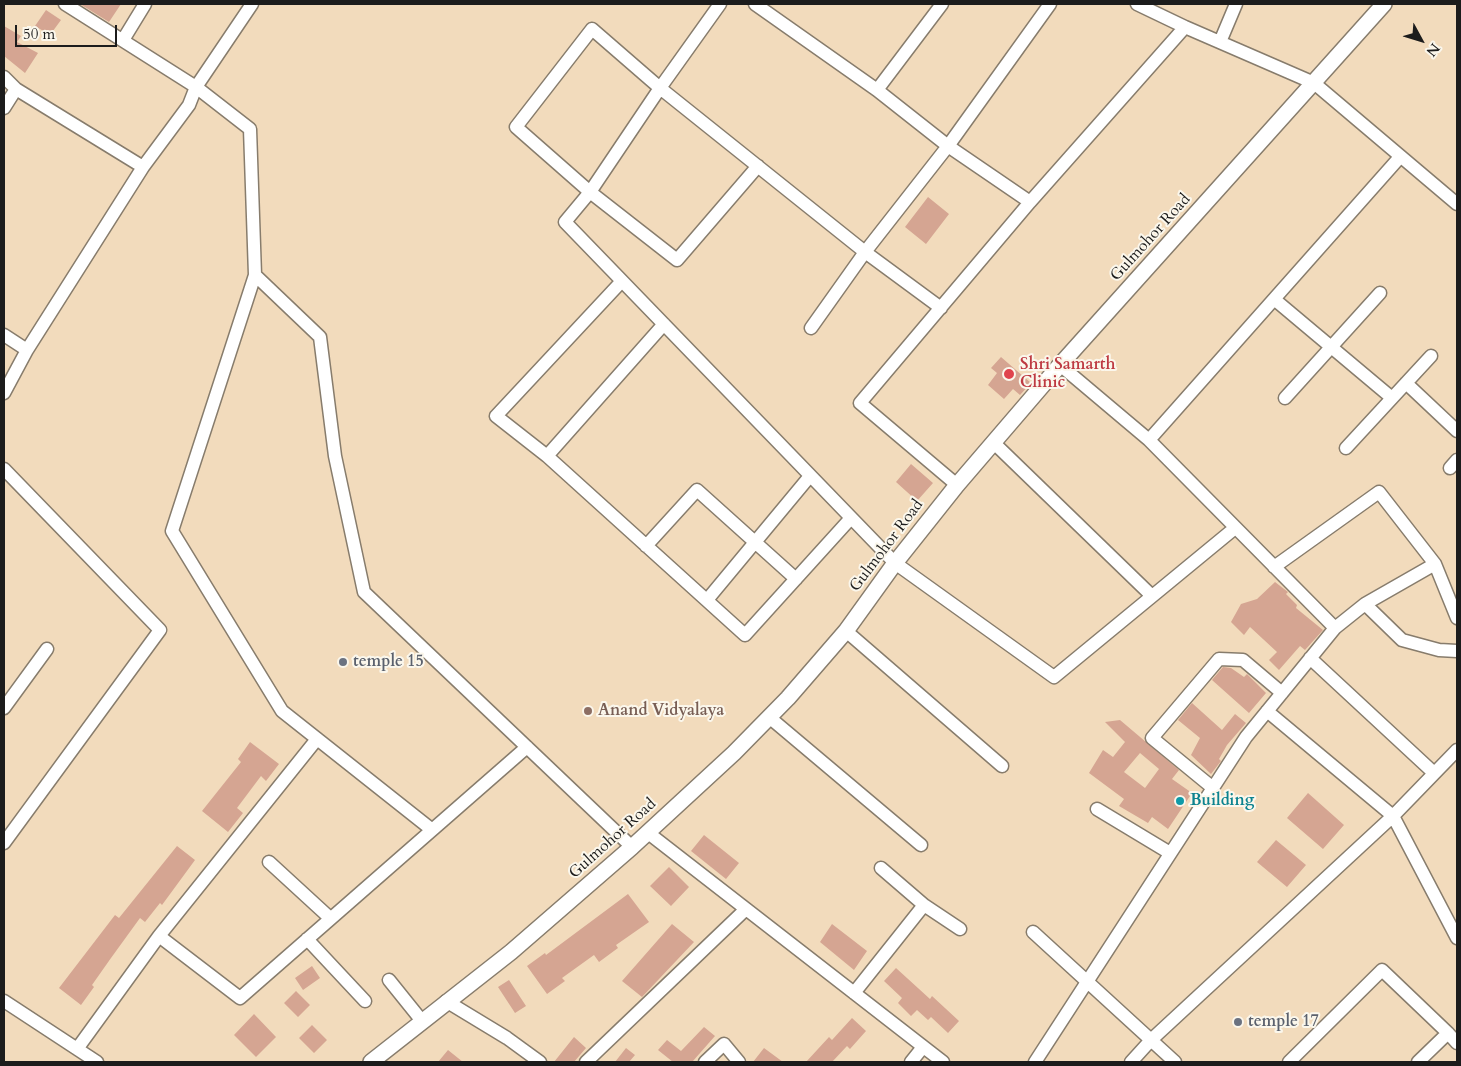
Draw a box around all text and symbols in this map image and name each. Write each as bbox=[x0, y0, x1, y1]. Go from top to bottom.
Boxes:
scale bar bbox=[18, 15, 120, 47]
north arrow bbox=[1396, 15, 1446, 65]
text: 50 m bbox=[23, 24, 55, 44]
text: N bbox=[1422, 39, 1444, 60]
street label: Gulmohor Road bbox=[1107, 191, 1195, 285]
place label: Shri Samarth Clinic bbox=[1020, 355, 1115, 393]
marker: Shri Samarth Clinic bbox=[1002, 367, 1016, 381]
street label: Gulmohor Road bbox=[846, 496, 928, 596]
place label: temple 15 bbox=[353, 652, 424, 672]
marker: temple 15 bbox=[337, 656, 349, 668]
place label: Anand Vidyalaya bbox=[598, 701, 724, 721]
marker: Anand Vidyalaya bbox=[582, 705, 594, 717]
place label: Building bbox=[1190, 791, 1254, 811]
street label: Gulmohor Road bbox=[566, 795, 660, 883]
marker: Building bbox=[1174, 795, 1186, 807]
place label: temple 17 bbox=[1248, 1012, 1319, 1032]
marker: temple 17 bbox=[1232, 1016, 1244, 1028]

